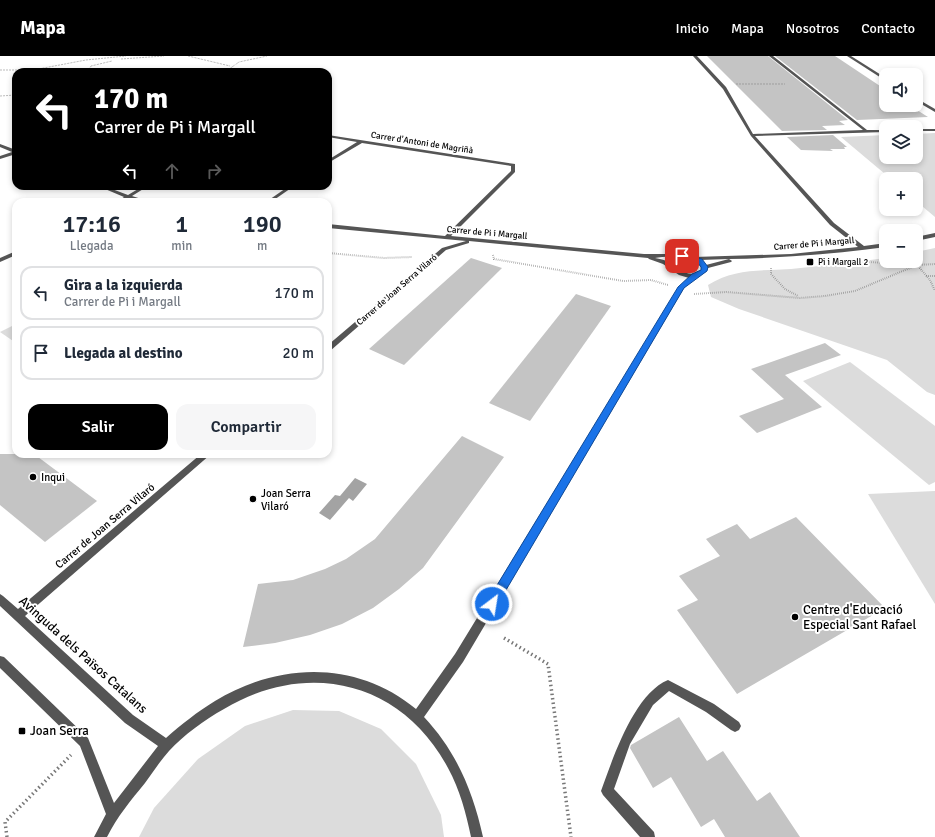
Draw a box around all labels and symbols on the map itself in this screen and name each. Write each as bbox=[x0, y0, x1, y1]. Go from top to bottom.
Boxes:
street label: Carrer d'Antoni de Magriñà bbox=[370, 129, 474, 157]
street label: Carrer de Pi i Margall bbox=[446, 224, 528, 242]
street label: Carrer de Pi i Margall bbox=[773, 235, 855, 253]
pin bbox=[665, 239, 699, 273]
street label: Carrer de Joan Serra Vilaró bbox=[355, 252, 440, 328]
marker: Pi i Margall 2 bbox=[805, 257, 815, 267]
place label: Pi i Margall 2 bbox=[818, 257, 868, 268]
place label: Inqui bbox=[41, 471, 65, 484]
marker: Inqui bbox=[28, 472, 38, 482]
street label: Carrer de Joan Serra Vilaró bbox=[53, 480, 158, 571]
place label: Joan Serra Vilaró bbox=[261, 487, 311, 513]
marker: Joan Serra Vilaró bbox=[248, 494, 258, 504]
position arrow bbox=[471, 583, 513, 625]
street label: Avinguda dels Països Catalans bbox=[16, 593, 151, 717]
place label: Centre d'Educació Especial Sant Rafael bbox=[803, 602, 917, 633]
marker: Centre d'Educació Especial Sant Rafael bbox=[790, 612, 800, 622]
place label: Joan Serra bbox=[30, 723, 89, 739]
marker: Joan Serra bbox=[17, 726, 27, 736]

